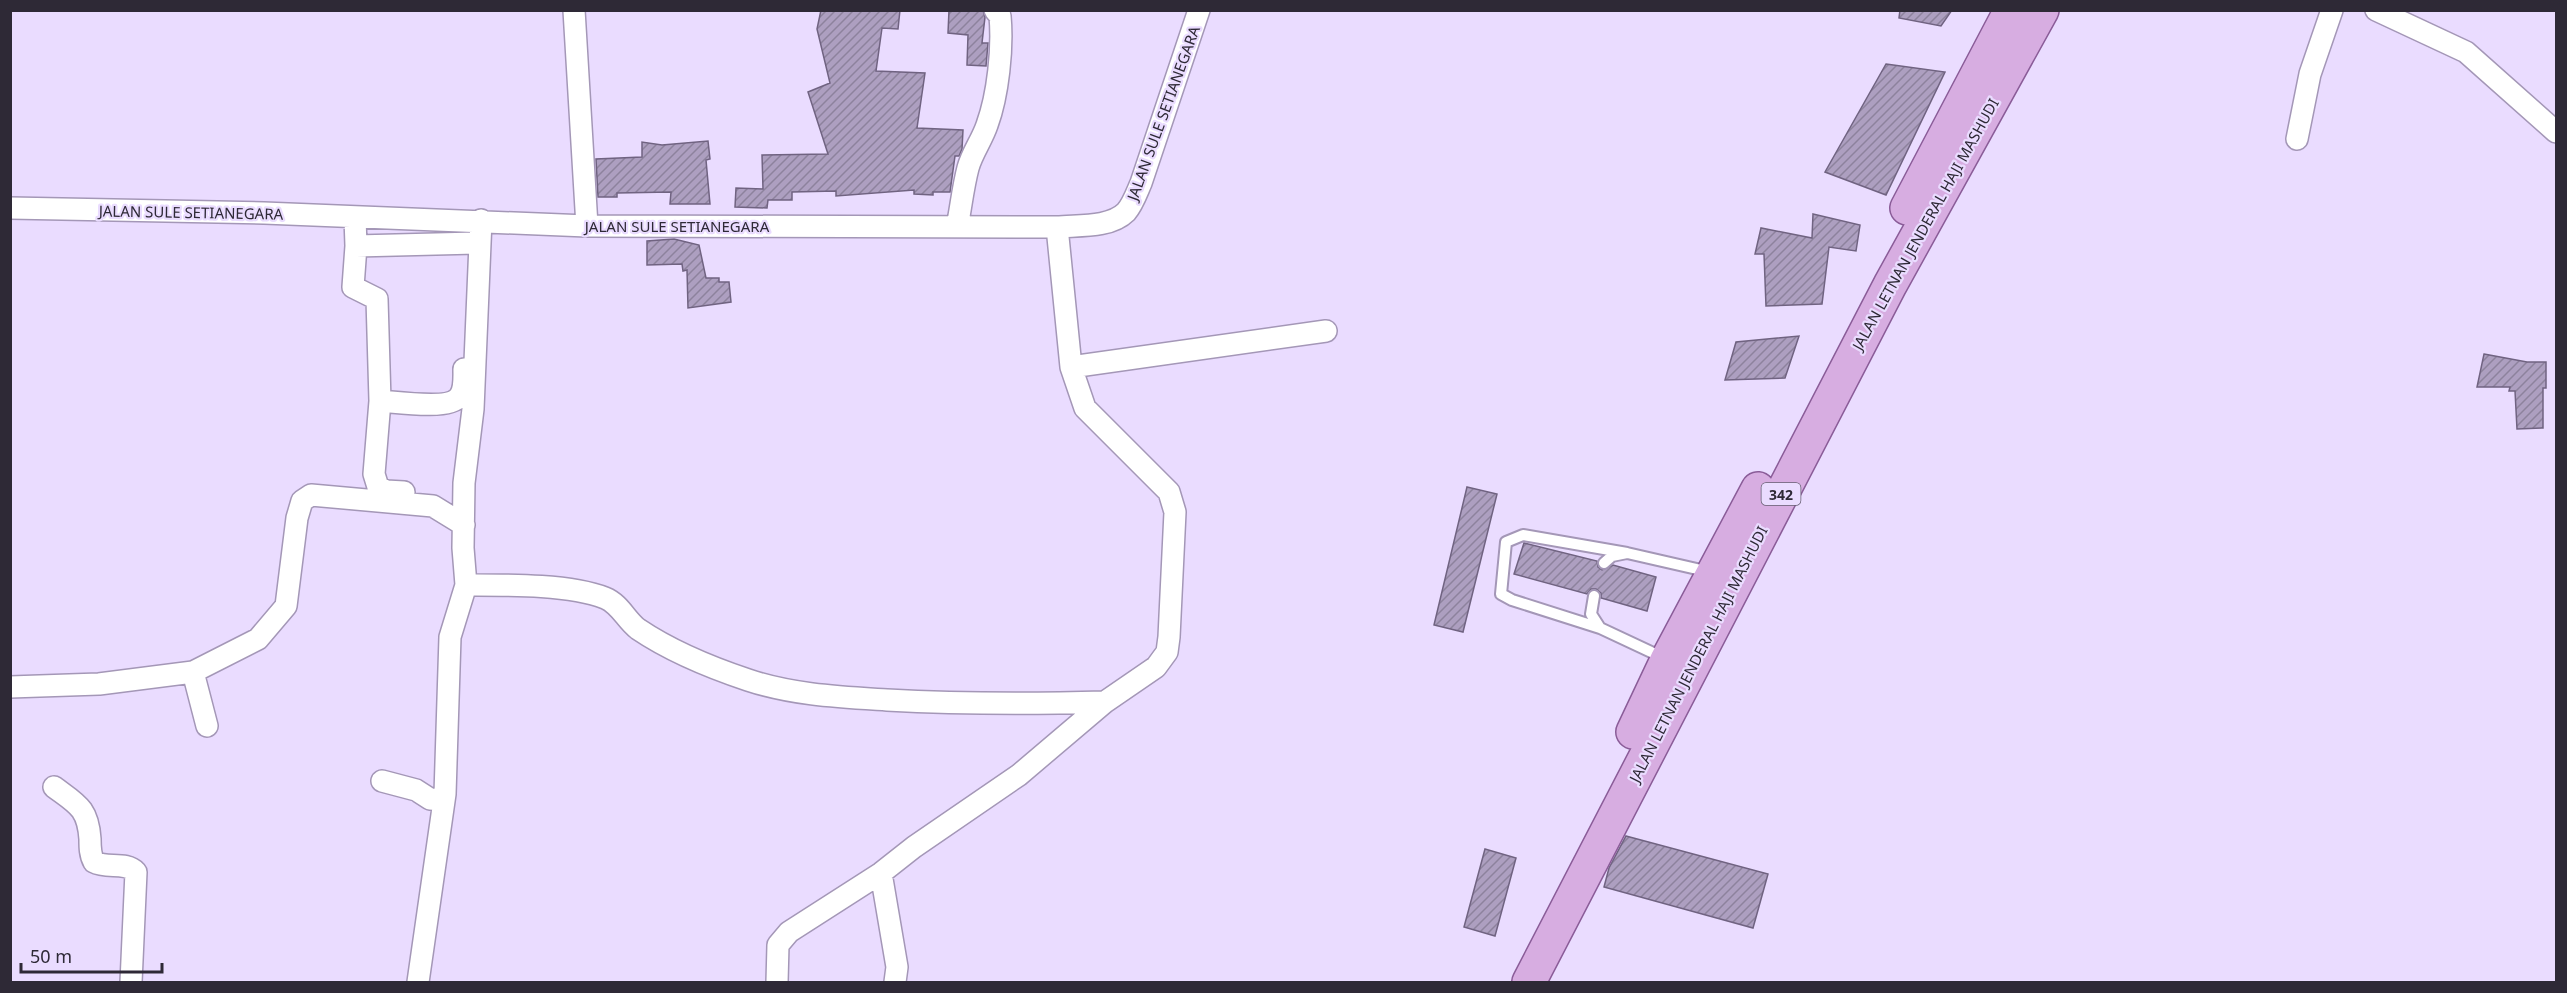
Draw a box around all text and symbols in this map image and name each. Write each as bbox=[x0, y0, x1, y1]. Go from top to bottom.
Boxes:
street label: JALAN SULE SETIANEGARA bbox=[1121, 23, 1204, 205]
street label: JALAN LETNAN JENDERAL HAJI MASHUDI bbox=[1846, 94, 2003, 355]
street label: JALAN SULE SETIANEGARA bbox=[97, 200, 284, 224]
street label: JALAN SULE SETIANEGARA bbox=[583, 216, 770, 236]
road number: 342 bbox=[1762, 483, 1800, 505]
street label: JALAN LETNAN JENDERAL HAJI MASHUDI bbox=[1623, 522, 1772, 787]
scale bar bbox=[21, 936, 162, 974]
text: 50 m bbox=[30, 944, 72, 968]

